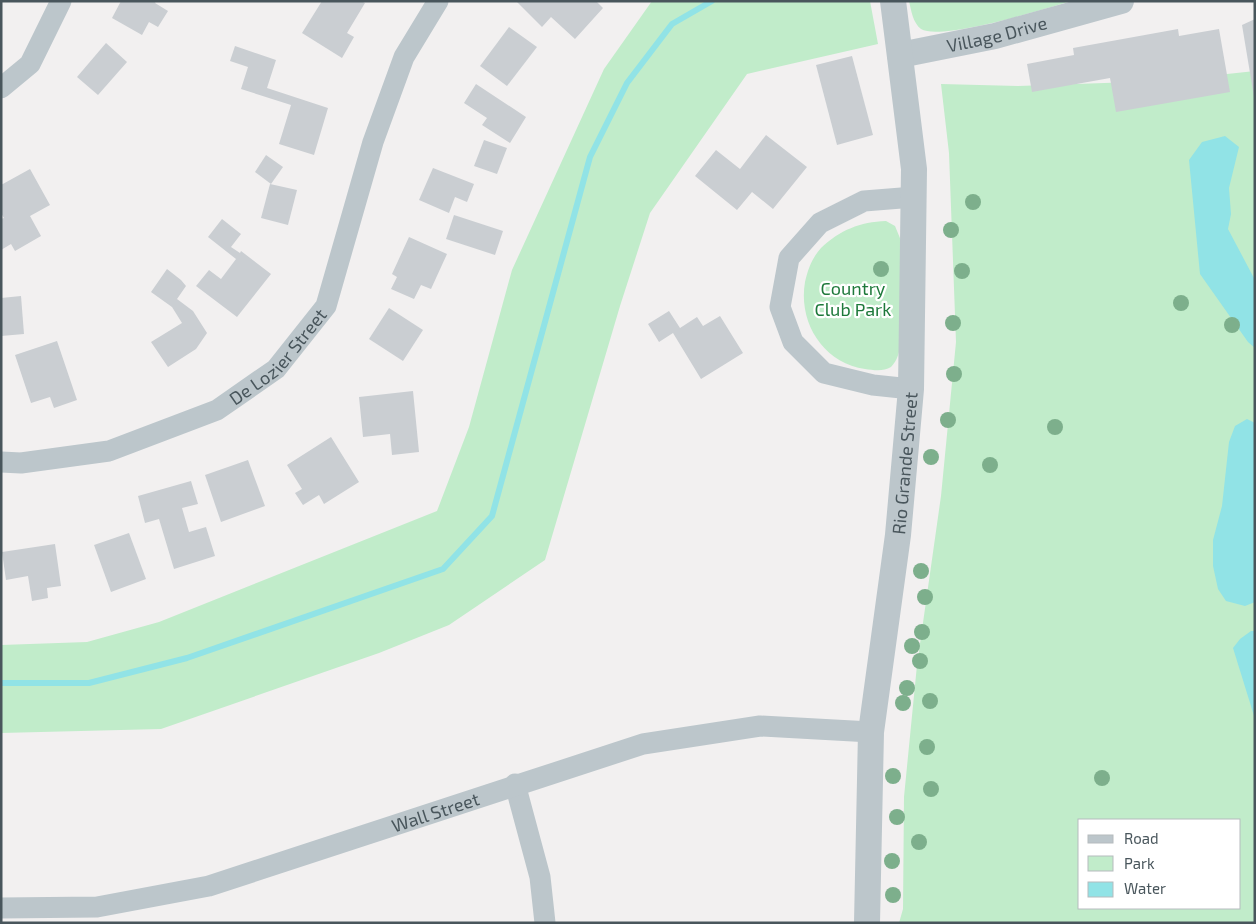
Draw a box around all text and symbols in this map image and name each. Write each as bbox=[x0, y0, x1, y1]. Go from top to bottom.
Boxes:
street label: Village Drive bbox=[945, 11, 1049, 56]
park label: Country Club Park bbox=[815, 277, 891, 320]
street label: De Lozier Street bbox=[225, 304, 331, 409]
street label: Rio Grande Street bbox=[887, 391, 922, 535]
street label: Wall Street bbox=[389, 787, 482, 837]
legend bbox=[1078, 819, 1241, 909]
text: Road bbox=[1124, 829, 1159, 847]
text: Park bbox=[1124, 854, 1155, 872]
text: Water bbox=[1124, 879, 1166, 897]

